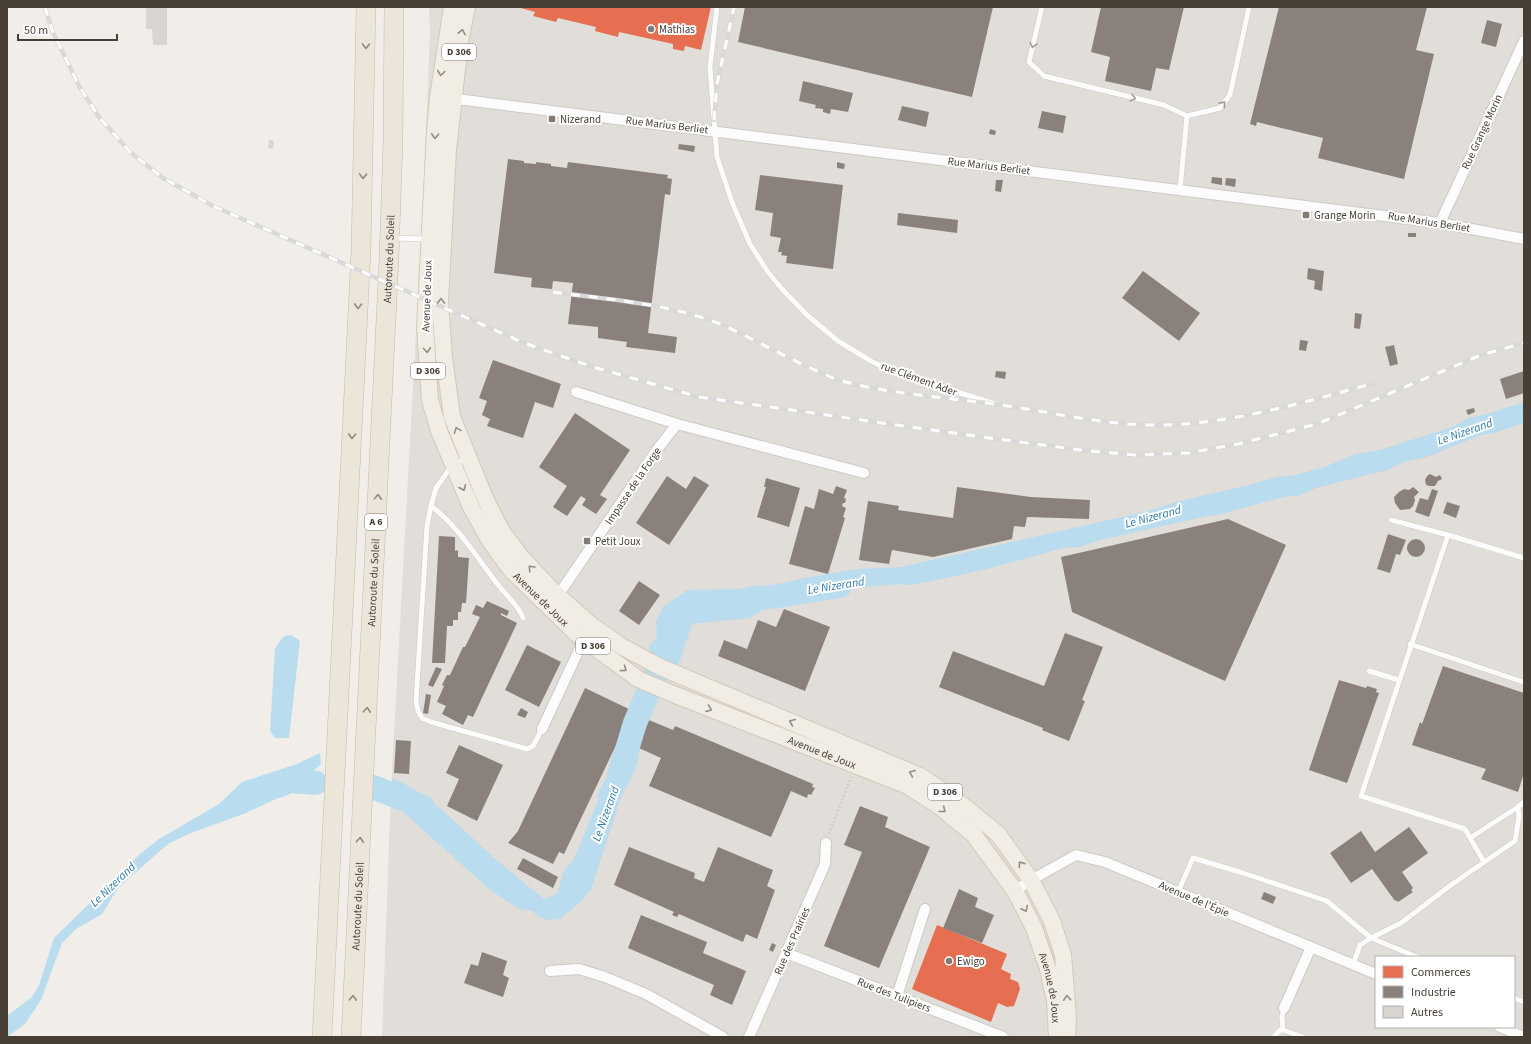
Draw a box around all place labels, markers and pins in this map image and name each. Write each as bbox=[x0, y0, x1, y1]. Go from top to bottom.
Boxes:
place label: Mathias bbox=[659, 22, 695, 37]
marker: Mathias bbox=[646, 24, 656, 34]
place label: Nizerand bbox=[560, 112, 601, 127]
marker: Nizerand bbox=[547, 114, 557, 124]
place label: Grange Morin bbox=[1314, 208, 1375, 223]
marker: Grange Morin bbox=[1301, 210, 1311, 220]
place label: Petit Joux bbox=[595, 534, 641, 549]
marker: Petit Joux bbox=[582, 536, 592, 546]
place label: Ewigo bbox=[957, 954, 985, 969]
marker: Ewigo bbox=[944, 956, 954, 966]

